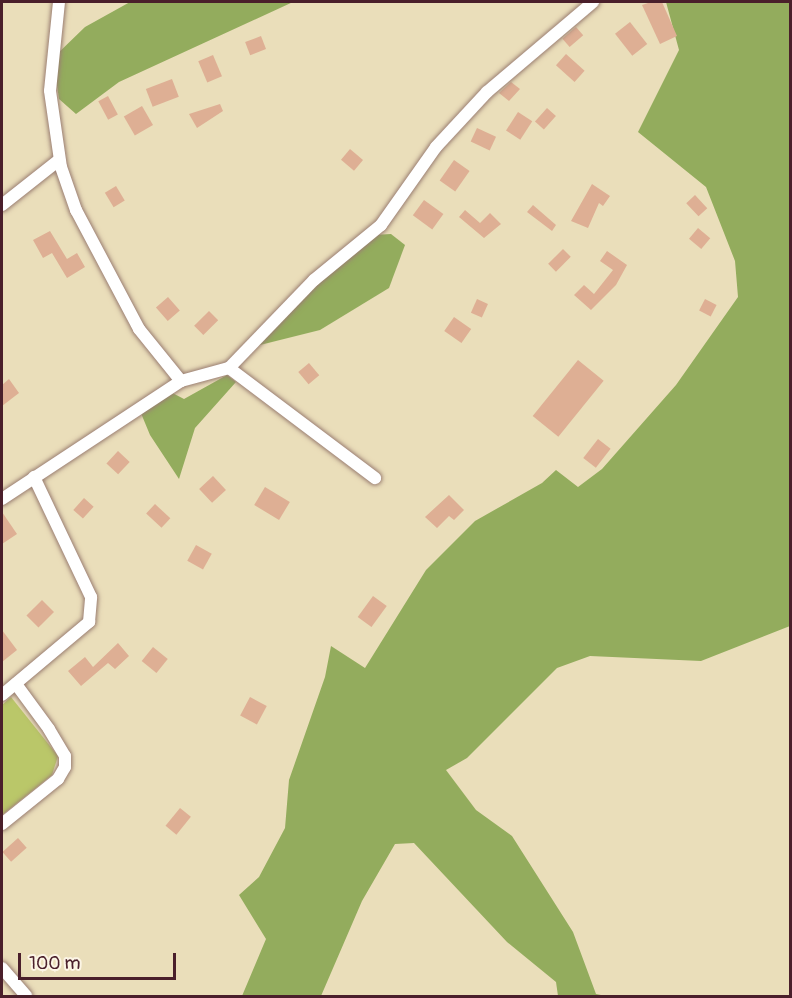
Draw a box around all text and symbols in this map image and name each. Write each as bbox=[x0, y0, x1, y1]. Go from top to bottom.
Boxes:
scale bar bbox=[21, 941, 178, 979]
text: 100 m bbox=[29, 952, 81, 975]

